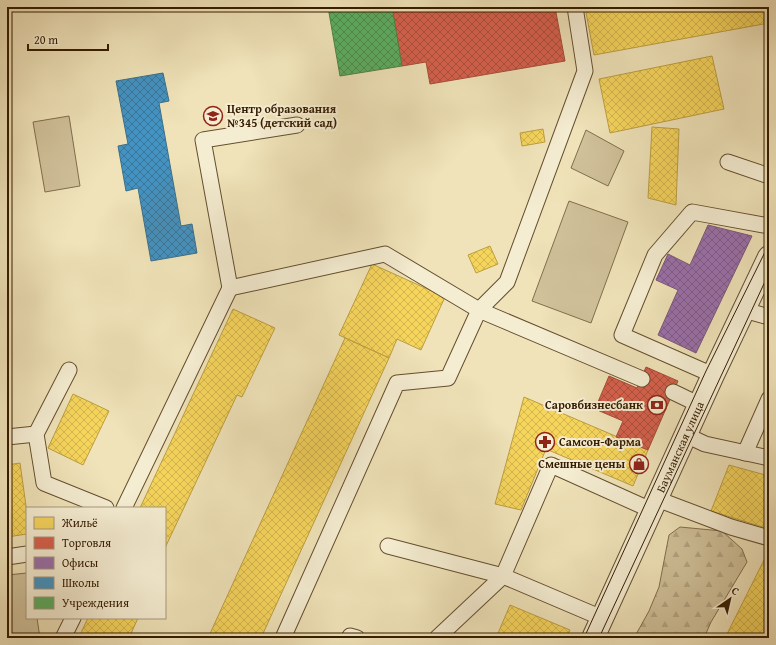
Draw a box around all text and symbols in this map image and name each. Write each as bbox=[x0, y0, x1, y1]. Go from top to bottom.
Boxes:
scale bar bbox=[28, 26, 108, 52]
text: 20 m bbox=[34, 31, 58, 48]
place label: Центр образования №345 (детский сад) bbox=[227, 100, 337, 131]
school or university icon: Центр образования №345 (детский сад) bbox=[202, 105, 224, 127]
bank icon: Саровбизнесбанк bbox=[646, 394, 668, 416]
place label: Саровбизнесбанк bbox=[545, 396, 643, 413]
street label: Бауманская улица bbox=[652, 398, 708, 495]
pharmacy icon: Самсон-Фарма bbox=[534, 431, 556, 453]
place label: Самсон-Фарма bbox=[559, 433, 642, 450]
shop icon: Смешные цены bbox=[628, 453, 650, 475]
place label: Смешные цены bbox=[538, 455, 626, 472]
legend bbox=[26, 507, 166, 619]
text: Жильё bbox=[61, 514, 98, 531]
text: Торговля bbox=[62, 534, 111, 551]
text: Офисы bbox=[62, 554, 99, 571]
text: Школы bbox=[62, 574, 100, 591]
north arrow bbox=[710, 579, 750, 619]
text: С bbox=[729, 582, 743, 599]
text: Учреждения bbox=[62, 594, 129, 611]

